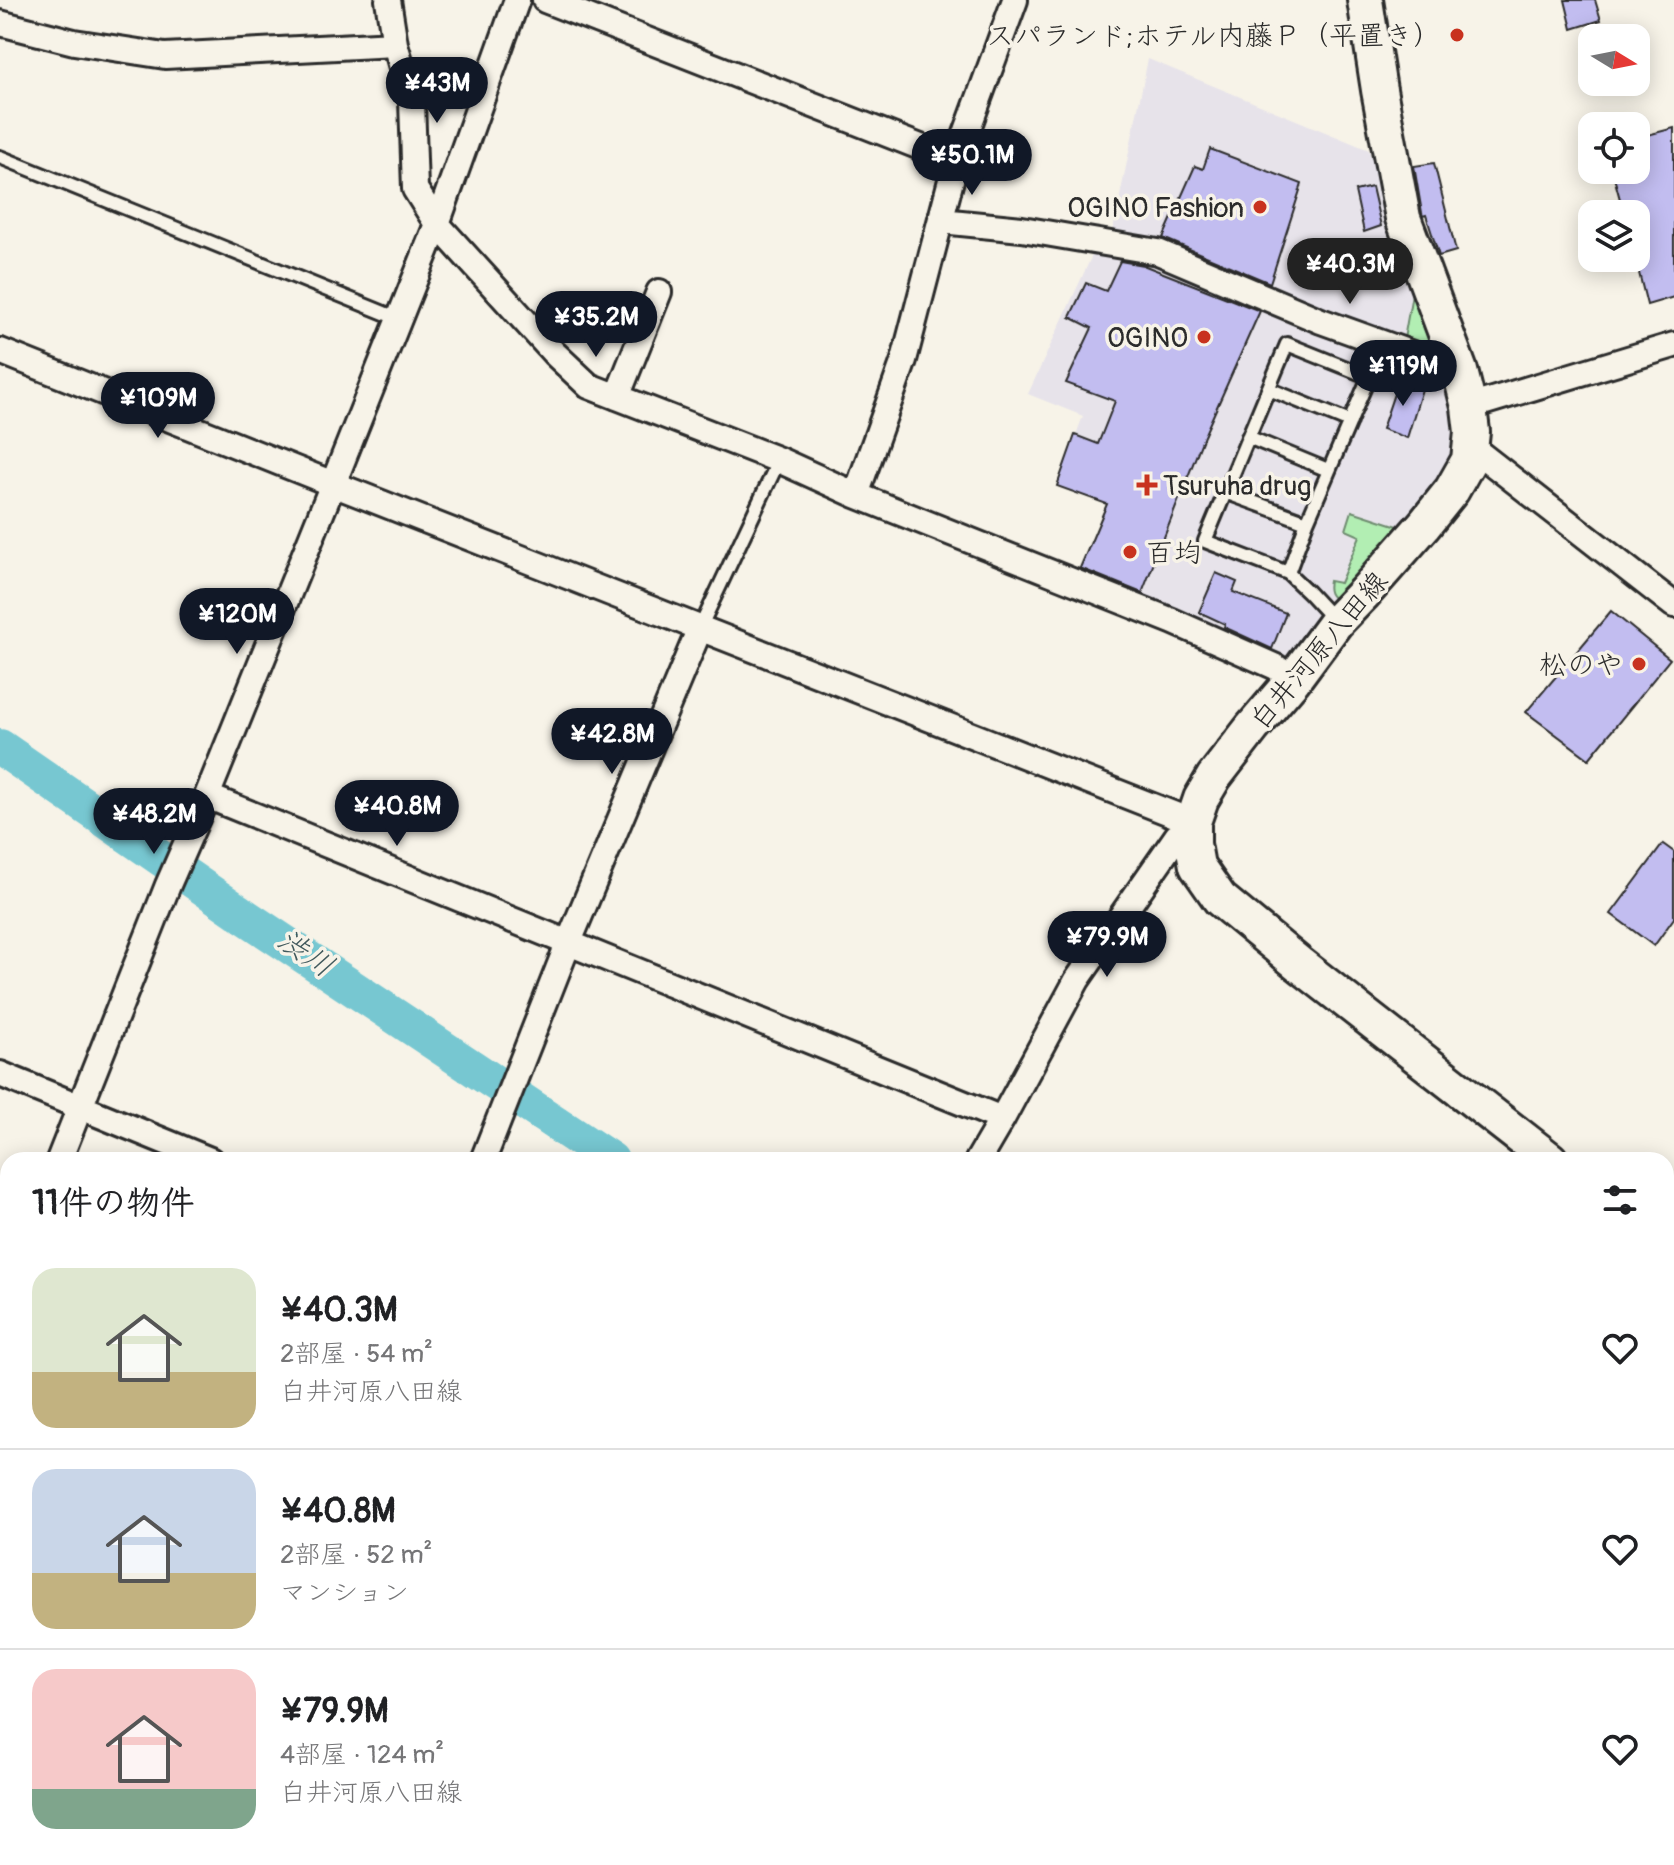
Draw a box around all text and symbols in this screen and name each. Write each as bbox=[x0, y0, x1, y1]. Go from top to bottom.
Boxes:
place label: スパランド;ホテル内藤Ｐ（平置き） bbox=[986, 19, 1441, 54]
north arrow bbox=[1578, 24, 1650, 96]
map controls bbox=[1578, 24, 1650, 272]
marker: スパランド;ホテル内藤Ｐ（平置き） bbox=[1448, 26, 1466, 44]
pin: ¥43M bbox=[390, 57, 484, 125]
text: ¥43M bbox=[404, 67, 470, 99]
button: locate bbox=[1578, 112, 1650, 184]
pin: ¥50.1M bbox=[907, 129, 1037, 197]
text: ¥50.1M bbox=[930, 139, 1014, 171]
place label: OGINO Fashion bbox=[1067, 191, 1244, 226]
marker: OGINO Fashion bbox=[1251, 198, 1269, 216]
button: layers bbox=[1578, 200, 1650, 272]
pin: ¥40.3M bbox=[1285, 238, 1415, 306]
text: ¥40.3M bbox=[1305, 248, 1395, 280]
pin: ¥35.2M bbox=[531, 291, 661, 359]
text: ¥35.2M bbox=[553, 301, 639, 333]
place label: OGINO bbox=[1107, 321, 1188, 356]
marker: OGINO bbox=[1195, 328, 1213, 346]
pin: ¥119M bbox=[1347, 340, 1459, 408]
text: ¥119M bbox=[1368, 350, 1438, 382]
pin: ¥109M bbox=[102, 372, 214, 440]
text: ¥109M bbox=[119, 382, 197, 414]
place label: Tsuruha drug bbox=[1163, 469, 1311, 504]
marker: Tsuruha drug bbox=[1138, 476, 1156, 494]
place label: 百均 bbox=[1146, 536, 1202, 571]
marker: 百均 bbox=[1121, 543, 1139, 561]
street label: 白井河原八田線 bbox=[1243, 565, 1396, 737]
pin: ¥120M bbox=[181, 588, 293, 656]
text: ¥120M bbox=[197, 598, 277, 630]
place label: 松のや bbox=[1539, 648, 1623, 683]
marker: 松のや bbox=[1630, 655, 1648, 673]
pin: ¥42.8M bbox=[547, 708, 677, 776]
text: ¥42.8M bbox=[569, 718, 655, 750]
pin: ¥40.8M bbox=[332, 780, 462, 848]
pin: ¥48.2M bbox=[89, 788, 219, 856]
text: ¥40.8M bbox=[353, 790, 441, 822]
text: ¥48.2M bbox=[111, 798, 197, 830]
pin: ¥79.9M bbox=[1042, 911, 1172, 979]
water label: 渋川 bbox=[271, 921, 341, 986]
text: ¥79.9M bbox=[1066, 921, 1149, 953]
icon: filters bbox=[1598, 1178, 1642, 1222]
text: 11件の物件 bbox=[32, 1182, 195, 1225]
text: ¥40.3M bbox=[280, 1289, 397, 1332]
icon: home bbox=[96, 1300, 192, 1396]
icon: heart bbox=[1598, 1326, 1642, 1370]
text: 2部屋 · 54 m² bbox=[280, 1338, 433, 1370]
text: 白井河原八田線 bbox=[280, 1376, 462, 1408]
text: ¥40.8M bbox=[280, 1490, 396, 1533]
icon: home bbox=[96, 1501, 192, 1597]
icon: heart bbox=[1598, 1527, 1642, 1571]
text: 2部屋 · 52 m² bbox=[280, 1539, 432, 1571]
text: マンション bbox=[280, 1577, 409, 1609]
text: ¥79.9M bbox=[280, 1690, 389, 1733]
icon: home bbox=[96, 1701, 192, 1797]
icon: heart bbox=[1598, 1727, 1642, 1771]
text: 4部屋 · 124 m² bbox=[280, 1739, 444, 1771]
text: 白井河原八田線 bbox=[280, 1777, 462, 1809]

